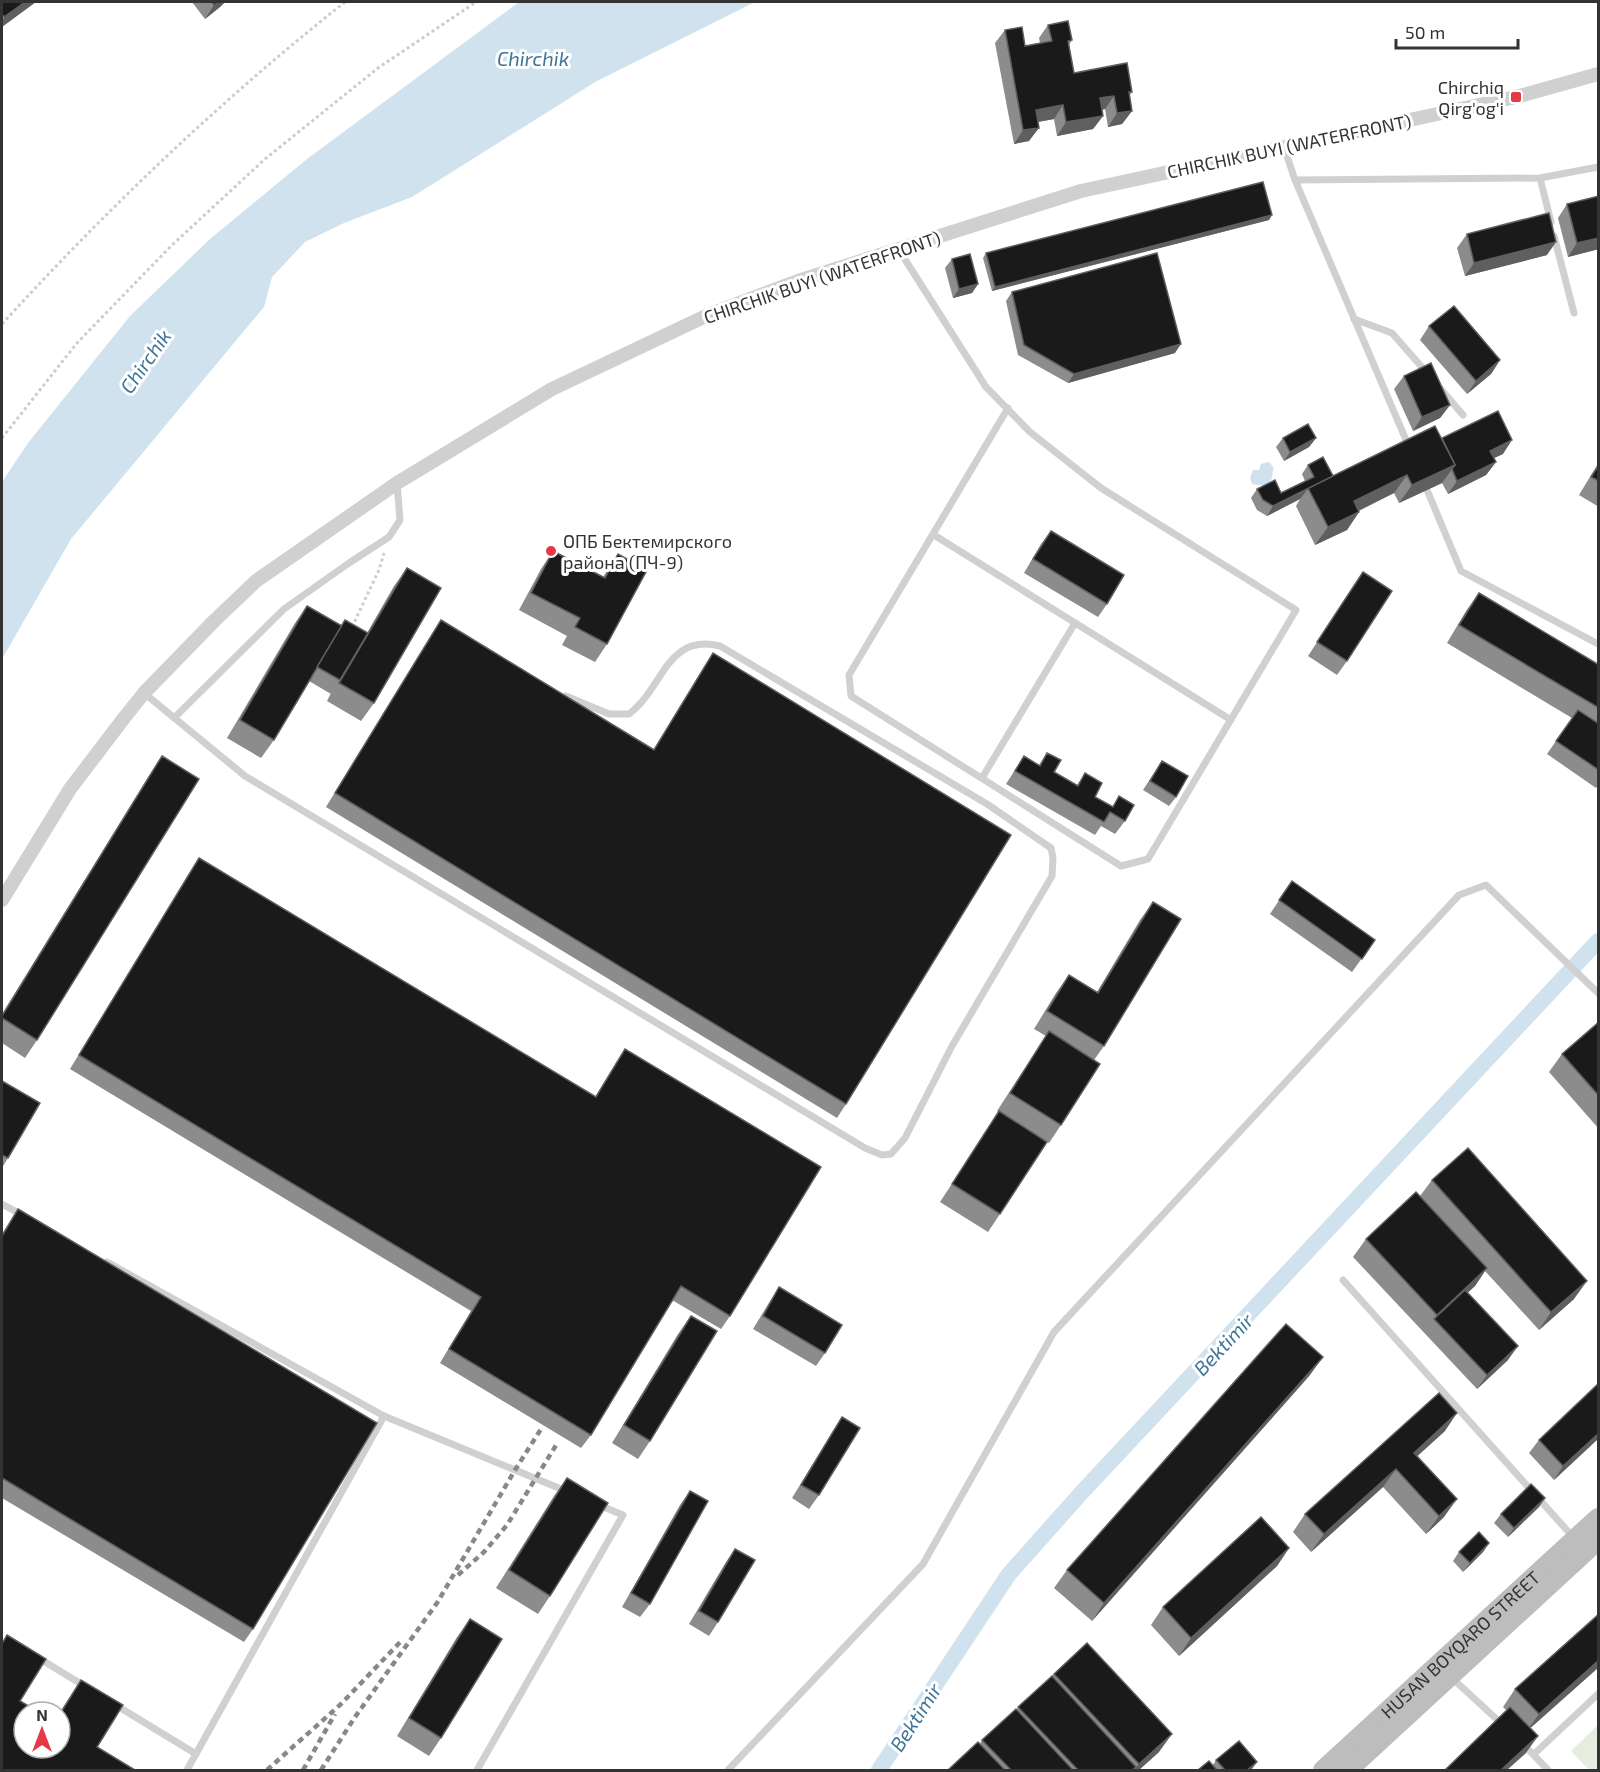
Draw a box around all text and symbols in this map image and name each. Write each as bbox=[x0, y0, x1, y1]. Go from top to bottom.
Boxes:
scale bar bbox=[1396, 12, 1518, 50]
text: 50 m bbox=[1405, 21, 1445, 43]
water label: Chirchik bbox=[497, 46, 569, 70]
place label: Chirchiq Qirg'og'i bbox=[1438, 76, 1504, 119]
marker: Chirchiq Qirg'og'i bbox=[1509, 90, 1523, 104]
street label: CHIRCHIK BUYI (WATERFRONT) bbox=[1165, 109, 1413, 183]
street label: CHIRCHIK BUYI (WATERFRONT) bbox=[701, 226, 943, 328]
water label: Chirchik bbox=[114, 325, 176, 397]
place label: ОПБ Бектемирского района (ПЧ-9) bbox=[563, 530, 732, 573]
marker: ОПБ Бектемирского района (ПЧ-9) bbox=[544, 544, 558, 558]
water label: Bektimir bbox=[1188, 1307, 1258, 1380]
street label: HUSAN BOYQARO STREET bbox=[1376, 1566, 1545, 1723]
water label: Bektimir bbox=[884, 1678, 946, 1756]
north arrow bbox=[12, 1700, 72, 1760]
text: N bbox=[36, 1705, 48, 1724]

